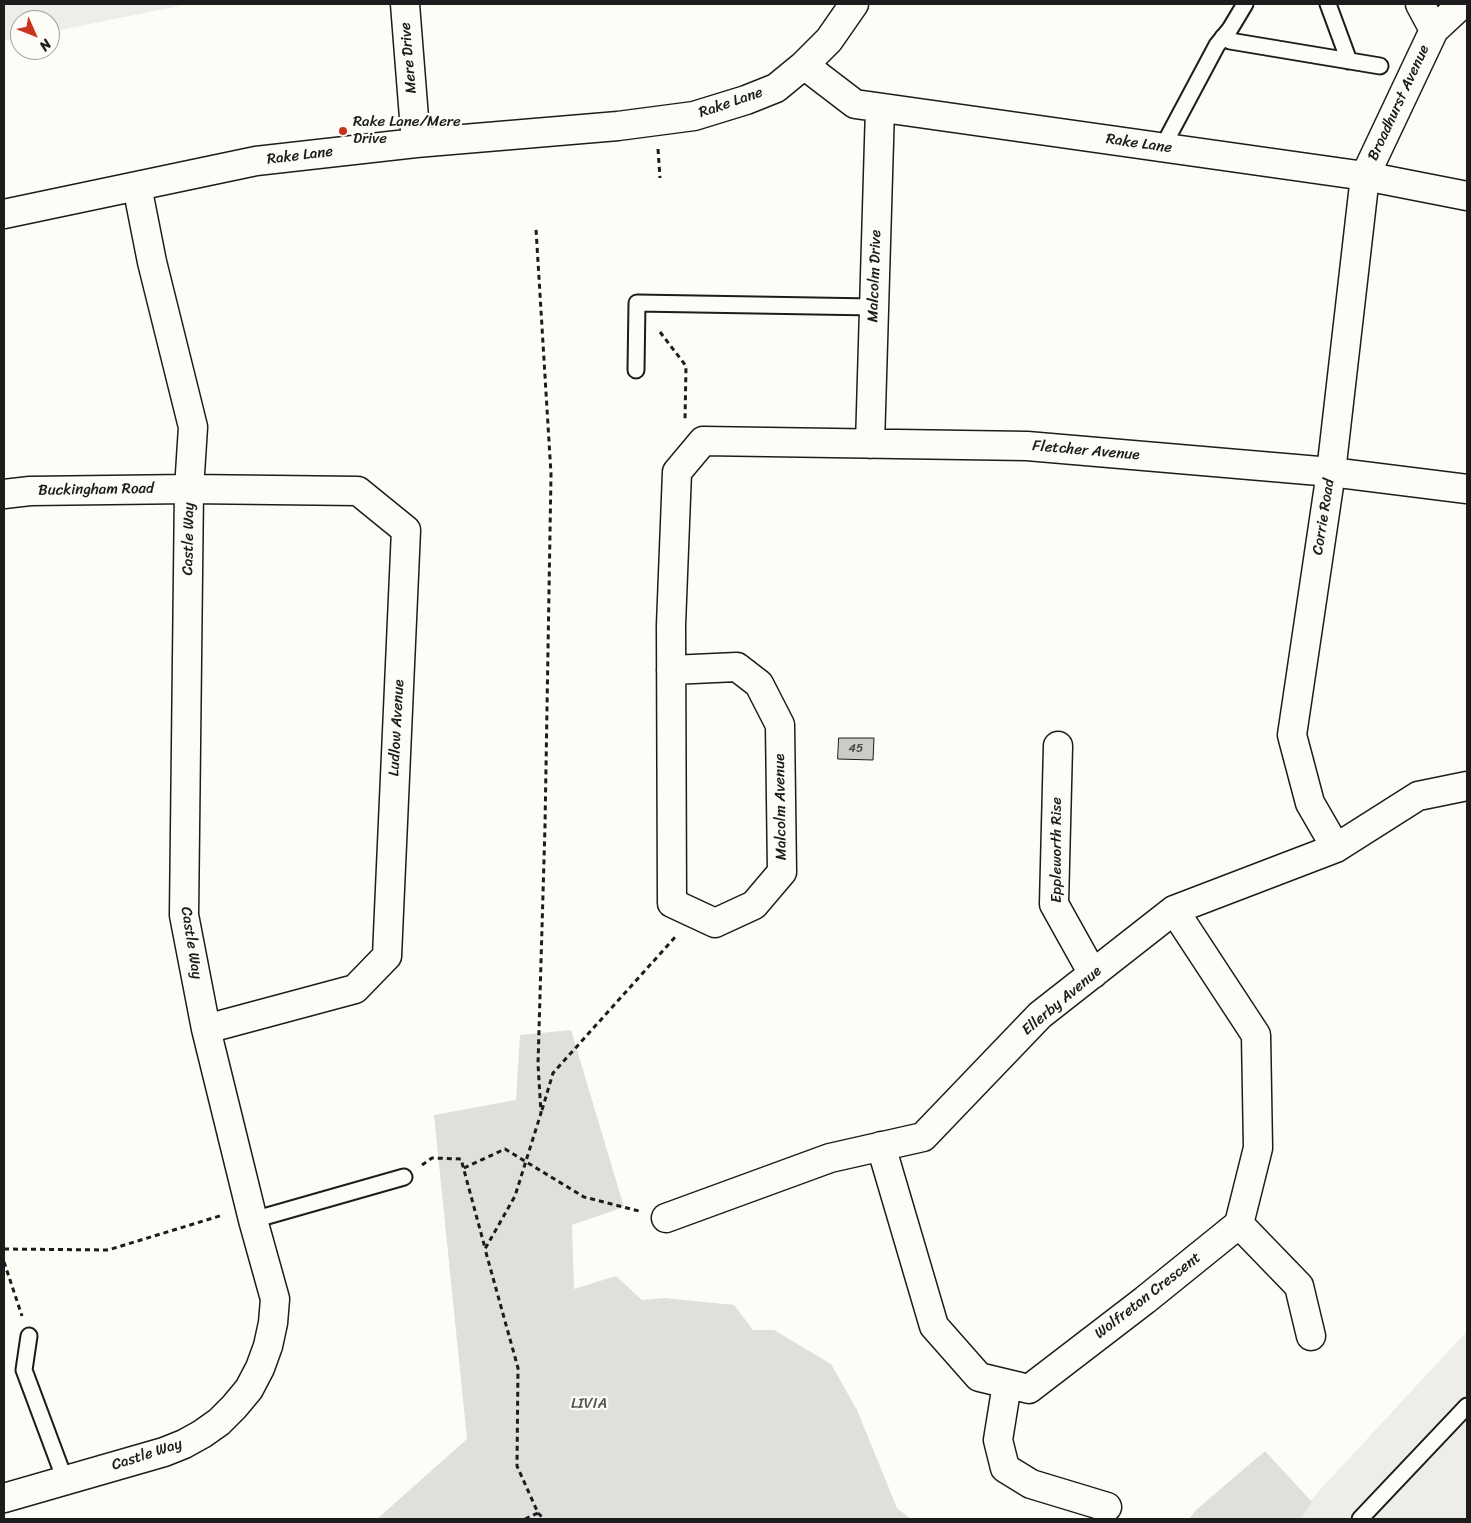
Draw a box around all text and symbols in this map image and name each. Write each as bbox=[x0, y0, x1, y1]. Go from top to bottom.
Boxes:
north arrow bbox=[10, 10, 60, 60]
street label: Mere Drive bbox=[397, 22, 421, 94]
text: N bbox=[33, 33, 58, 57]
street label: Broadhurst Avenue bbox=[1364, 42, 1434, 164]
street label: Rake Lane bbox=[697, 84, 765, 122]
place label: Rake Lane/Mere Drive bbox=[353, 113, 461, 148]
marker: Rake Lane/Mere Drive bbox=[337, 125, 349, 137]
street label: Rake Lane bbox=[1105, 130, 1173, 158]
street label: Rake Lane bbox=[266, 143, 334, 169]
street label: Malcolm Drive bbox=[864, 229, 886, 323]
street label: Fletcher Avenue bbox=[1032, 437, 1140, 465]
street label: Corrie Road bbox=[1309, 478, 1339, 556]
street label: Buckingham Road bbox=[38, 480, 154, 500]
street label: Castle Way bbox=[179, 502, 199, 576]
street label: Ludlow Avenue bbox=[385, 679, 409, 777]
house number: 45 bbox=[849, 742, 863, 756]
street label: Malcolm Avenue bbox=[771, 753, 791, 861]
street label: Eppleworth Rise bbox=[1048, 797, 1066, 903]
street label: Castle Way bbox=[176, 905, 206, 981]
street label: Ellerby Avenue bbox=[1018, 962, 1106, 1040]
street label: Wolfreton Crescent bbox=[1091, 1249, 1205, 1343]
park label: LIVIA bbox=[571, 1395, 607, 1413]
street label: Castle Way bbox=[109, 1435, 185, 1475]

